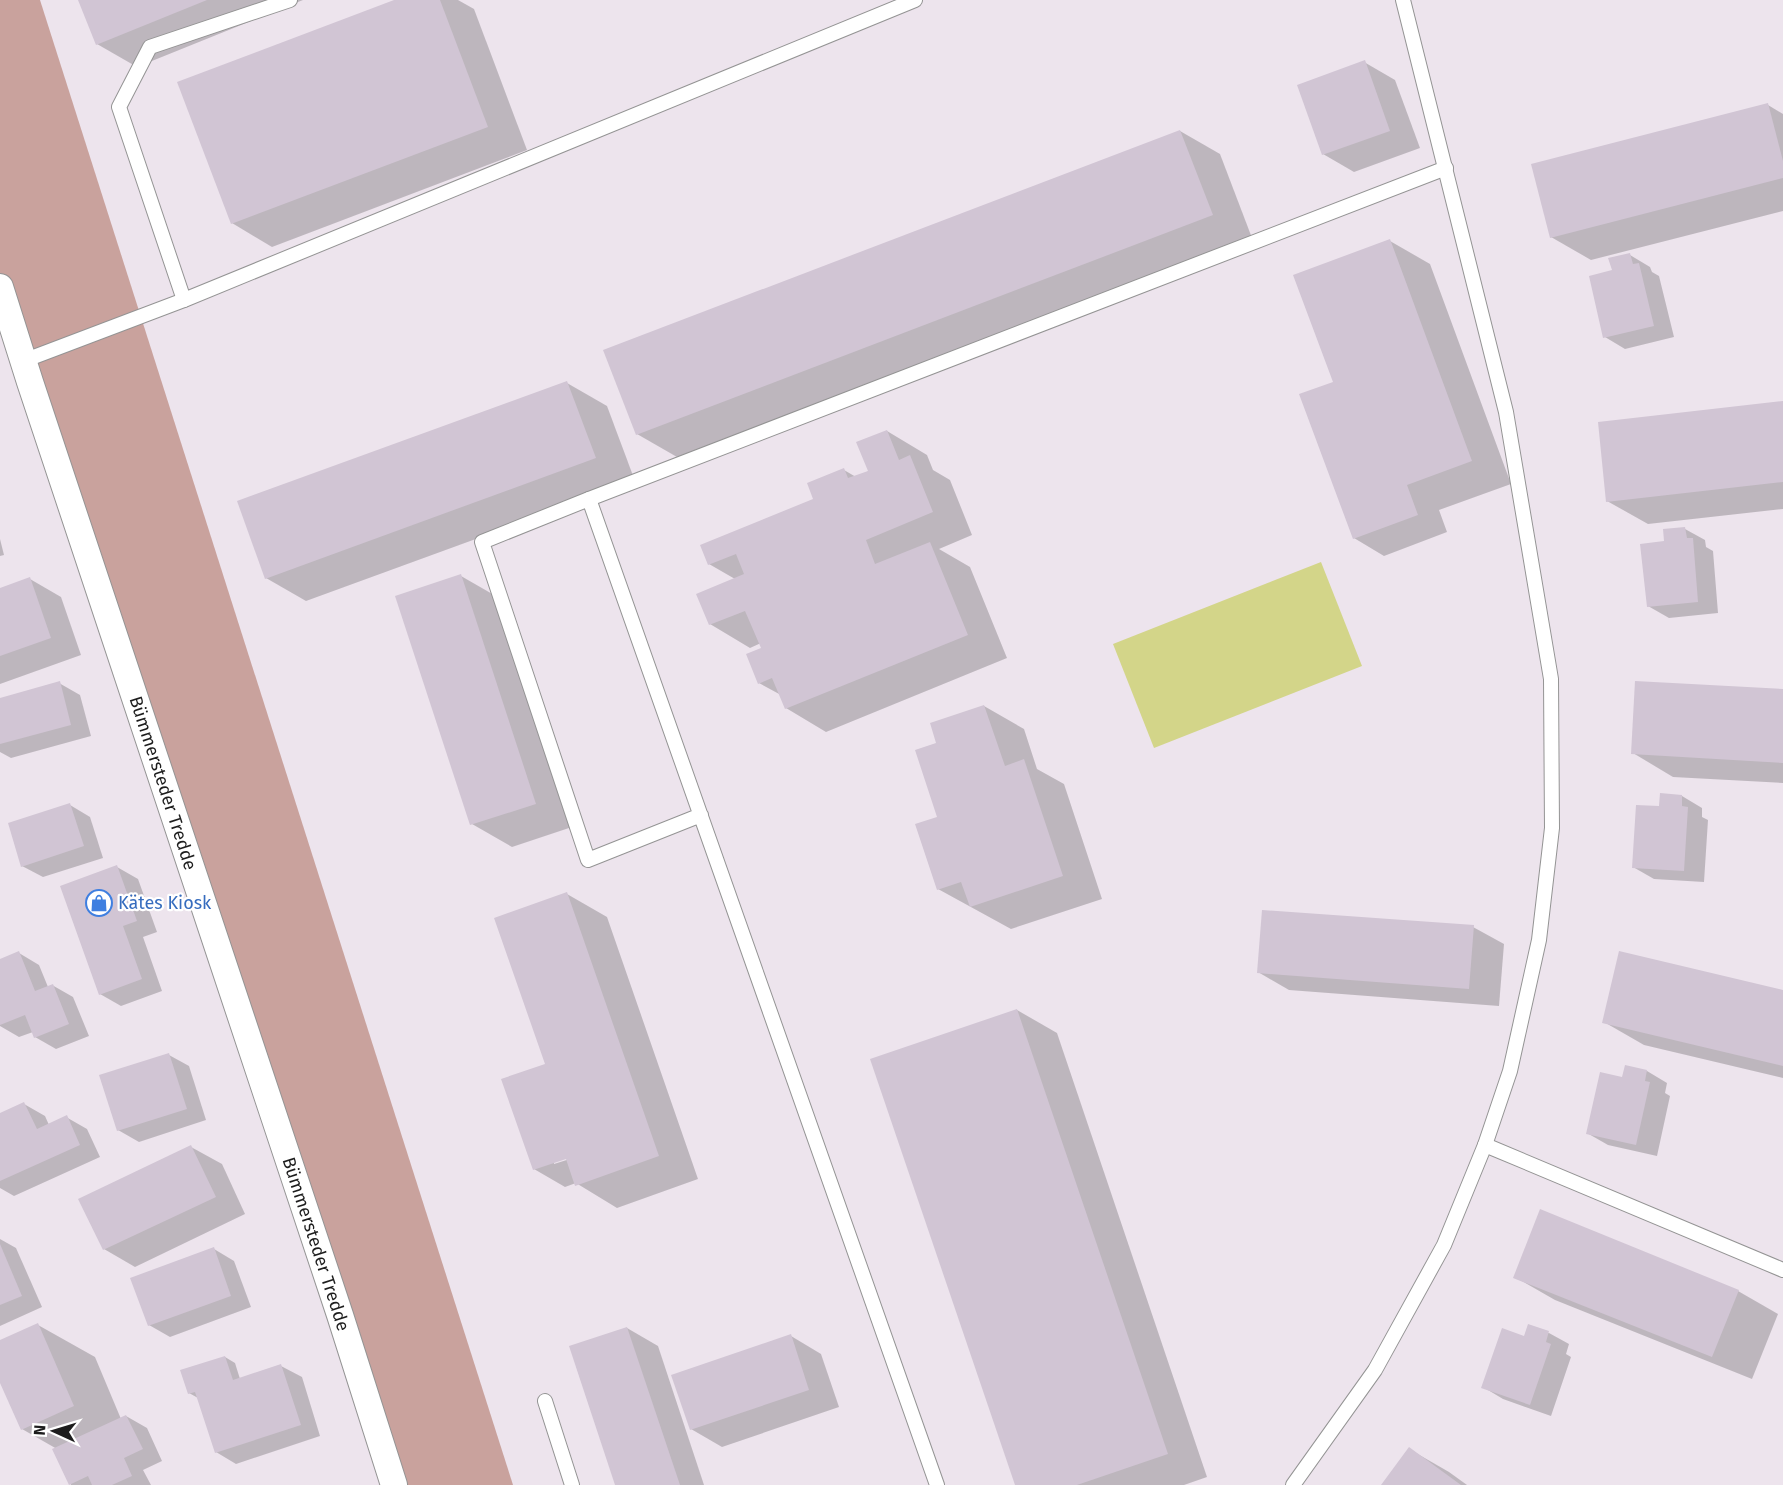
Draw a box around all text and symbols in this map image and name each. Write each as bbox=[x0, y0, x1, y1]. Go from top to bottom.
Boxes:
street label: Bümmersteder Tredde bbox=[124, 693, 202, 873]
shop icon: Kätes Kiosk bbox=[84, 888, 114, 918]
place label: Kätes Kiosk bbox=[118, 892, 212, 914]
street label: Bümmersteder Tredde bbox=[277, 1154, 355, 1334]
north arrow bbox=[24, 1401, 84, 1461]
text: N bbox=[30, 1424, 49, 1436]

